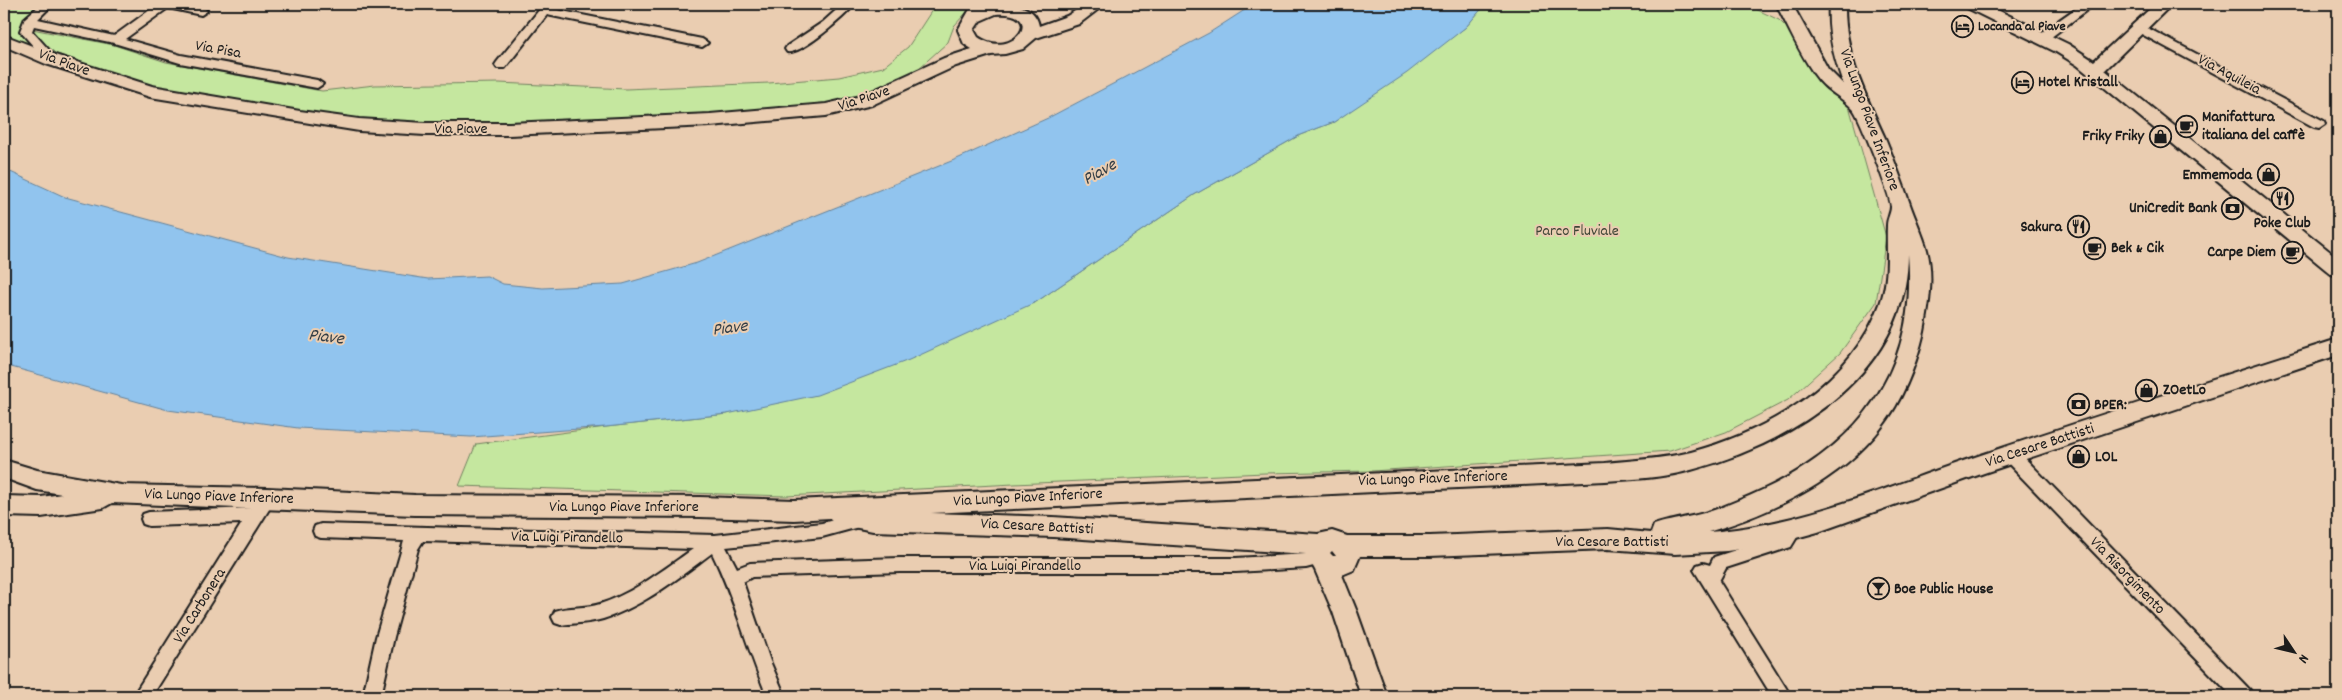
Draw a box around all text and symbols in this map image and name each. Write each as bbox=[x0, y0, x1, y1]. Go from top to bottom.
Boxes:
hotel icon: Locanda al Piave bbox=[1950, 15, 1974, 39]
place label: Locanda al Piave bbox=[1978, 17, 2066, 37]
street label: Via Pisa bbox=[193, 35, 243, 65]
street label: Via Piave bbox=[35, 43, 93, 83]
street label: Via Lungo Piave Inferiore bbox=[1833, 46, 1905, 194]
street label: Via Aquileia bbox=[2193, 49, 2265, 102]
hotel icon: Hotel Kristall bbox=[2010, 70, 2034, 94]
place label: Hotel Kristall bbox=[2038, 71, 2118, 94]
street label: Via Piave bbox=[835, 80, 893, 118]
place label: Manifattura italiana del caffè bbox=[2202, 106, 2305, 147]
cafe icon: Manifattura italiana del caffè bbox=[2174, 114, 2198, 138]
street label: Via Piave bbox=[434, 118, 488, 141]
shop icon: Friky Friky bbox=[2148, 124, 2172, 148]
place label: Friky Friky bbox=[2082, 125, 2146, 148]
water label: Piave bbox=[1078, 153, 1122, 193]
shop icon: Emmemoda bbox=[2256, 163, 2280, 187]
place label: Emmemoda bbox=[2183, 164, 2253, 187]
restaurant icon: Poke Club bbox=[2270, 187, 2294, 211]
bank icon: UniCredit Bank bbox=[2221, 196, 2245, 220]
place label: UniCredit Bank bbox=[2129, 197, 2217, 220]
place label: Poke Club bbox=[2253, 212, 2311, 235]
restaurant icon: Sakura bbox=[2066, 215, 2090, 239]
place label: Sakura bbox=[2021, 216, 2063, 239]
park label: Parco Fluviale bbox=[1535, 220, 1619, 243]
cafe icon: Bek & Cik bbox=[2083, 236, 2107, 260]
place label: Bek & Cik bbox=[2111, 237, 2164, 260]
cafe icon: Carpe Diem bbox=[2280, 240, 2304, 264]
place label: Carpe Diem bbox=[2207, 241, 2276, 264]
water label: Piave bbox=[711, 314, 750, 344]
water label: Piave bbox=[307, 323, 346, 353]
shop icon: ZOetLo bbox=[2135, 378, 2159, 402]
place label: ZOetLo bbox=[2163, 379, 2206, 402]
bank icon: BPER: bbox=[2066, 393, 2090, 417]
place label: BPER: bbox=[2094, 394, 2127, 417]
street label: Via Cesare Battisti bbox=[1983, 418, 2097, 474]
shop icon: LOL bbox=[2067, 445, 2091, 469]
place label: LOL bbox=[2095, 446, 2118, 469]
street label: Via Lungo Piave Inferiore bbox=[1358, 465, 1508, 493]
street label: Via Lungo Piave Inferiore bbox=[144, 483, 294, 511]
street label: Via Lungo Piave Inferiore bbox=[953, 483, 1103, 513]
street label: Via Lungo Piave Inferiore bbox=[549, 496, 699, 519]
street label: Via Cesare Battisti bbox=[980, 513, 1094, 541]
street label: Via Luigi Pirandello bbox=[511, 526, 623, 550]
street label: Via Cesare Battisti bbox=[1555, 531, 1669, 554]
street label: Via Risorgimento bbox=[2084, 532, 2170, 620]
street label: Via Luigi Pirandello bbox=[969, 555, 1081, 578]
street label: Via Carbonera bbox=[168, 563, 233, 648]
bar icon: Boe Public House bbox=[1866, 577, 1890, 601]
place label: Boe Public House bbox=[1894, 578, 1993, 601]
north arrow bbox=[2270, 628, 2320, 678]
text: N bbox=[2293, 650, 2313, 667]

